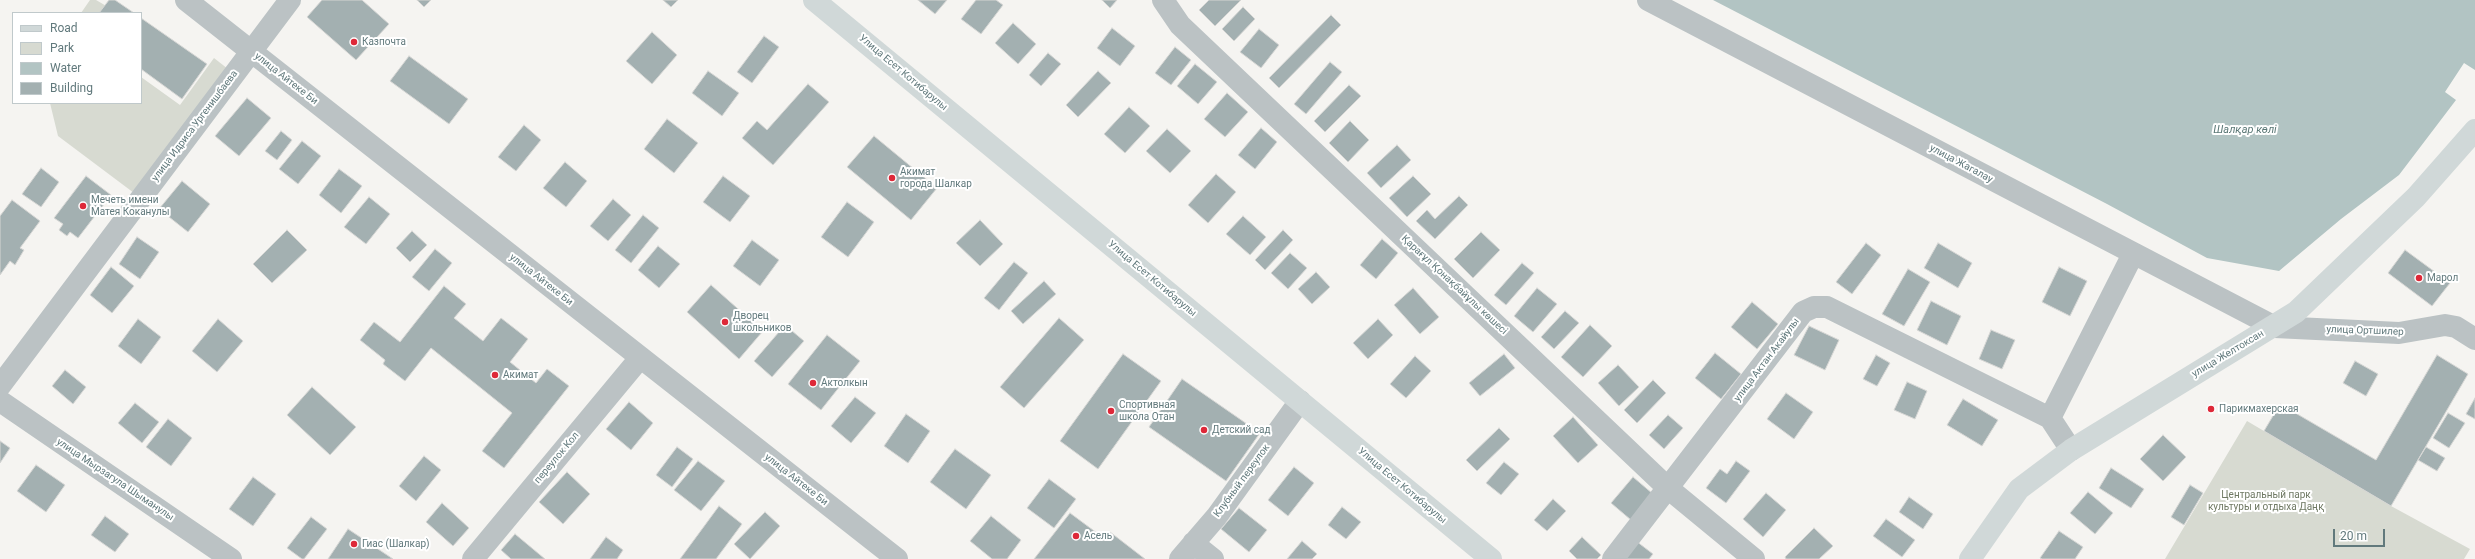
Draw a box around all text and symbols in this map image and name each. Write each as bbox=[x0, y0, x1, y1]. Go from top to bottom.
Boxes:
legend bbox=[12, 12, 142, 104]
text: Road bbox=[50, 21, 78, 35]
street label: Улица Есет Котибарулы bbox=[856, 32, 950, 114]
place label: Казпочта bbox=[362, 36, 406, 48]
marker: Казпочта bbox=[349, 37, 359, 47]
text: Park bbox=[50, 41, 74, 55]
street label: улица Айтеке Би bbox=[252, 51, 320, 107]
text: Water bbox=[50, 61, 81, 75]
street label: улица Идриса Ургенишбаева bbox=[149, 68, 241, 184]
text: Building bbox=[50, 81, 93, 95]
water label: Шалқар көлі bbox=[2213, 123, 2277, 137]
street label: улица Жагалау bbox=[1927, 142, 1995, 186]
place label: Акимат города Шалкар bbox=[900, 166, 972, 190]
marker: Акимат города Шалкар bbox=[887, 173, 897, 183]
place label: Мечеть имени Матея Коканулы bbox=[91, 194, 169, 218]
marker: Мечеть имени Матея Коканулы bbox=[78, 201, 88, 211]
street label: Қарағұл Қонақбайұлы көшесі bbox=[1399, 233, 1509, 337]
street label: Улица Есет Котибарулы bbox=[1105, 238, 1199, 320]
street label: улица Айтеке Би bbox=[507, 252, 575, 308]
place label: Марол bbox=[2427, 272, 2458, 284]
marker: Марол bbox=[2414, 273, 2424, 283]
place label: Дворец школьников bbox=[733, 310, 791, 334]
street label: улица Актан Акайулы bbox=[1732, 316, 1802, 404]
marker: Дворец школьников bbox=[720, 317, 730, 327]
street label: улица Ортшилер bbox=[2326, 324, 2404, 338]
street label: улица Желтоксан bbox=[2190, 328, 2266, 380]
place label: Акимат bbox=[503, 369, 538, 381]
marker: Акимат bbox=[490, 370, 500, 380]
place label: Актолкын bbox=[821, 377, 868, 389]
marker: Актолкын bbox=[808, 378, 818, 388]
place label: Спортивная школа Отан bbox=[1119, 399, 1175, 422]
place label: Парикмахерская bbox=[2219, 403, 2299, 415]
marker: Парикмахерская bbox=[2206, 404, 2216, 414]
marker: Спортивная школа Отан bbox=[1106, 406, 1116, 416]
place label: Детский сад bbox=[1212, 424, 1271, 436]
marker: Детский сад bbox=[1199, 425, 1209, 435]
street label: переулок Кол bbox=[532, 430, 582, 486]
street label: улица Мырзагула Шыманулы bbox=[54, 436, 176, 524]
street label: Клубный переулок bbox=[1211, 442, 1273, 520]
street label: Улица Есет Котибарулы bbox=[1355, 445, 1449, 527]
street label: улица Айтеке Би bbox=[762, 452, 830, 508]
park label: Центральный парк культуры и отдыха Даңқ bbox=[2208, 489, 2324, 512]
scale bar bbox=[2335, 521, 2387, 547]
text: 20 m bbox=[2340, 529, 2367, 543]
place label: Асель bbox=[1084, 530, 1112, 542]
marker: Асель bbox=[1071, 531, 1081, 541]
place label: Гиас (Шалкар) bbox=[362, 538, 429, 550]
marker: Гиас (Шалкар) bbox=[349, 539, 359, 549]

